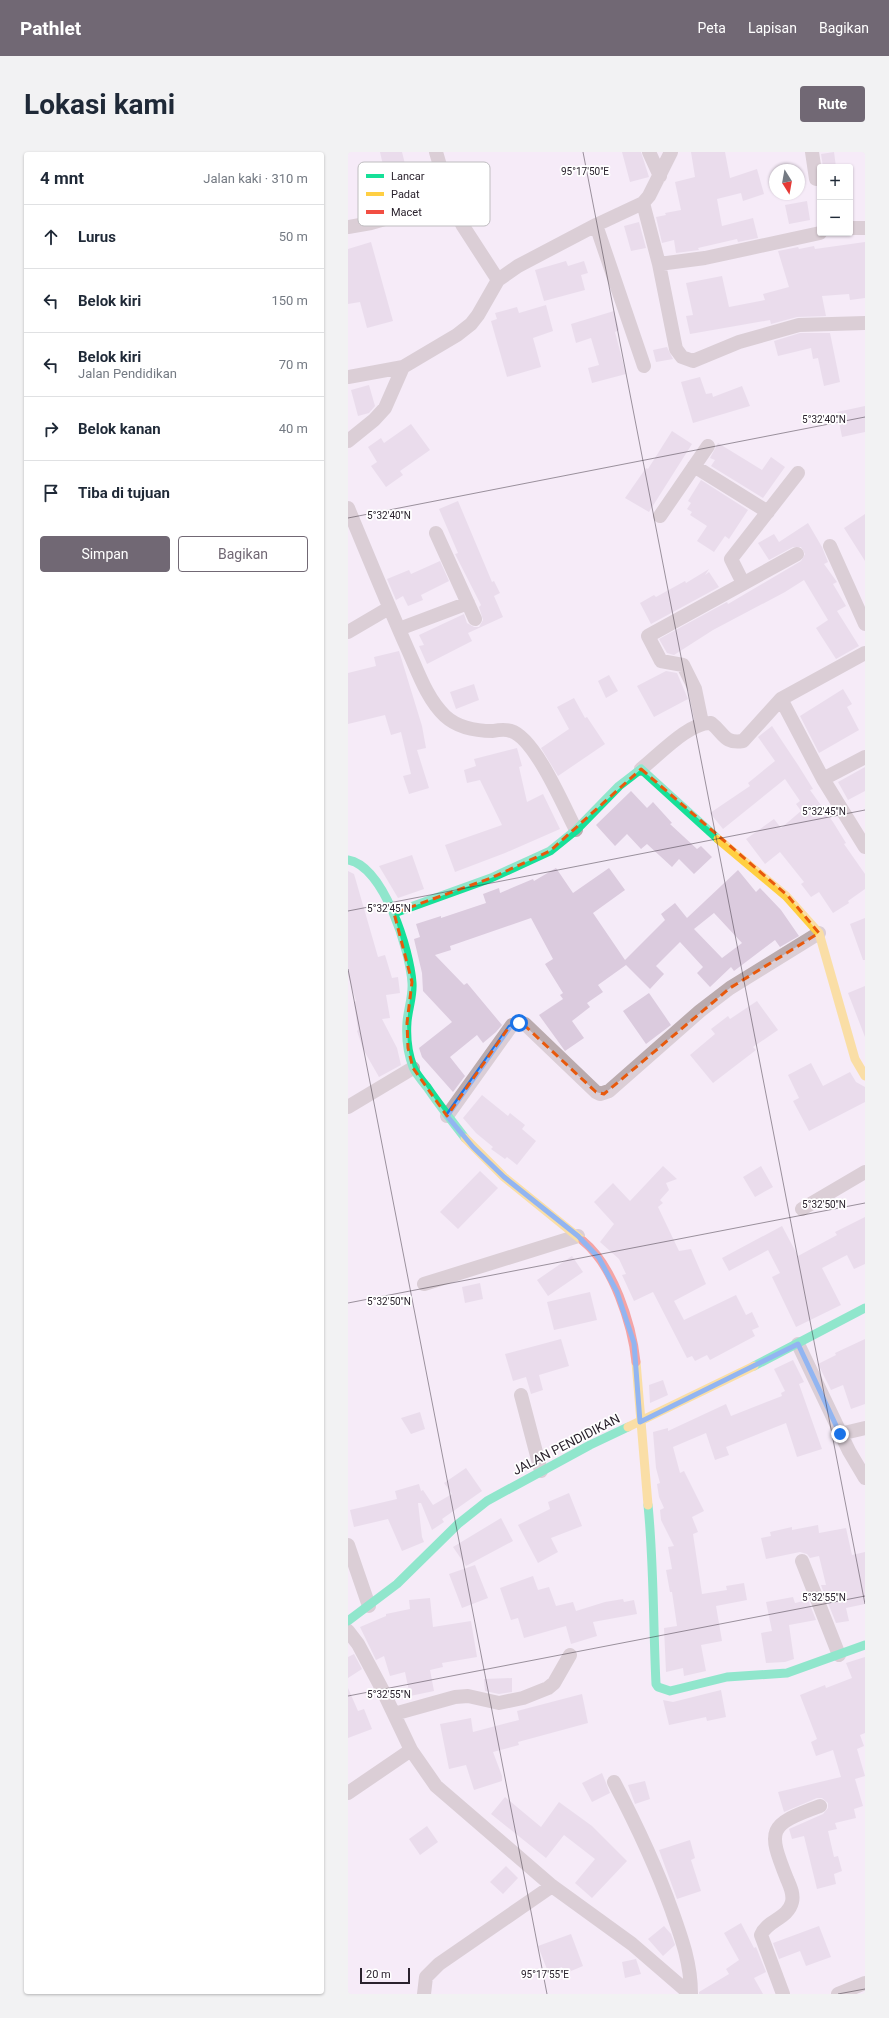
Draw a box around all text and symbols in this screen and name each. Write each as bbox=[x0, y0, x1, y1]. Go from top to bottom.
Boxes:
text: Pathlet bbox=[20, 17, 81, 40]
text: Peta bbox=[698, 20, 726, 36]
text: Lapisan bbox=[748, 20, 797, 36]
text: Bagikan bbox=[819, 20, 869, 36]
button: Rute bbox=[800, 86, 865, 122]
text: Lokasi kami bbox=[24, 88, 175, 121]
legend bbox=[358, 162, 490, 226]
north arrow bbox=[769, 164, 805, 200]
map controls bbox=[817, 164, 853, 236]
button: + bbox=[817, 164, 853, 200]
text: 95°17'50"E bbox=[561, 166, 609, 177]
text: 4 mnt bbox=[40, 168, 84, 188]
text: Lancar bbox=[391, 170, 425, 183]
text: Jalan kaki · 310 m bbox=[203, 171, 308, 186]
text: Padat bbox=[391, 188, 420, 201]
button: − bbox=[817, 200, 853, 236]
text: Macet bbox=[391, 206, 422, 219]
icon: ahead bbox=[40, 226, 62, 248]
text: Lurus bbox=[78, 228, 116, 246]
text: 50 m bbox=[279, 229, 308, 244]
icon: left bbox=[40, 290, 62, 312]
text: Belok kiri bbox=[78, 292, 141, 310]
text: 150 m bbox=[271, 293, 308, 308]
text: Belok kiri bbox=[78, 348, 141, 366]
icon: left bbox=[40, 354, 62, 376]
text: 70 m bbox=[279, 357, 308, 372]
text: Jalan Pendidikan bbox=[78, 366, 177, 381]
text: 5°32'40"N bbox=[802, 414, 846, 425]
icon: right bbox=[40, 418, 62, 440]
text: Belok kanan bbox=[78, 420, 161, 438]
text: 40 m bbox=[279, 421, 308, 436]
icon: arrive bbox=[40, 482, 62, 504]
text: Tiba di tujuan bbox=[78, 484, 170, 502]
text: 5°32'40"N bbox=[367, 510, 411, 521]
button: Simpan bbox=[40, 536, 170, 572]
button: Bagikan bbox=[178, 536, 308, 572]
text: 5°32'45"N bbox=[802, 806, 846, 817]
text: 5°32'45"N bbox=[367, 903, 411, 914]
route start bbox=[510, 1014, 528, 1032]
text: 5°32'50"N bbox=[802, 1199, 846, 1210]
text: 5°32'50"N bbox=[367, 1296, 411, 1307]
street label: JALAN PENDIDIKAN bbox=[510, 1411, 622, 1478]
route end bbox=[831, 1425, 849, 1443]
text: 5°32'55"N bbox=[802, 1592, 846, 1603]
text: 5°32'55"N bbox=[367, 1689, 411, 1700]
scale bar bbox=[360, 1966, 410, 1985]
text: 20 m bbox=[366, 1968, 391, 1981]
text: 95°17'55"E bbox=[521, 1969, 569, 1980]

